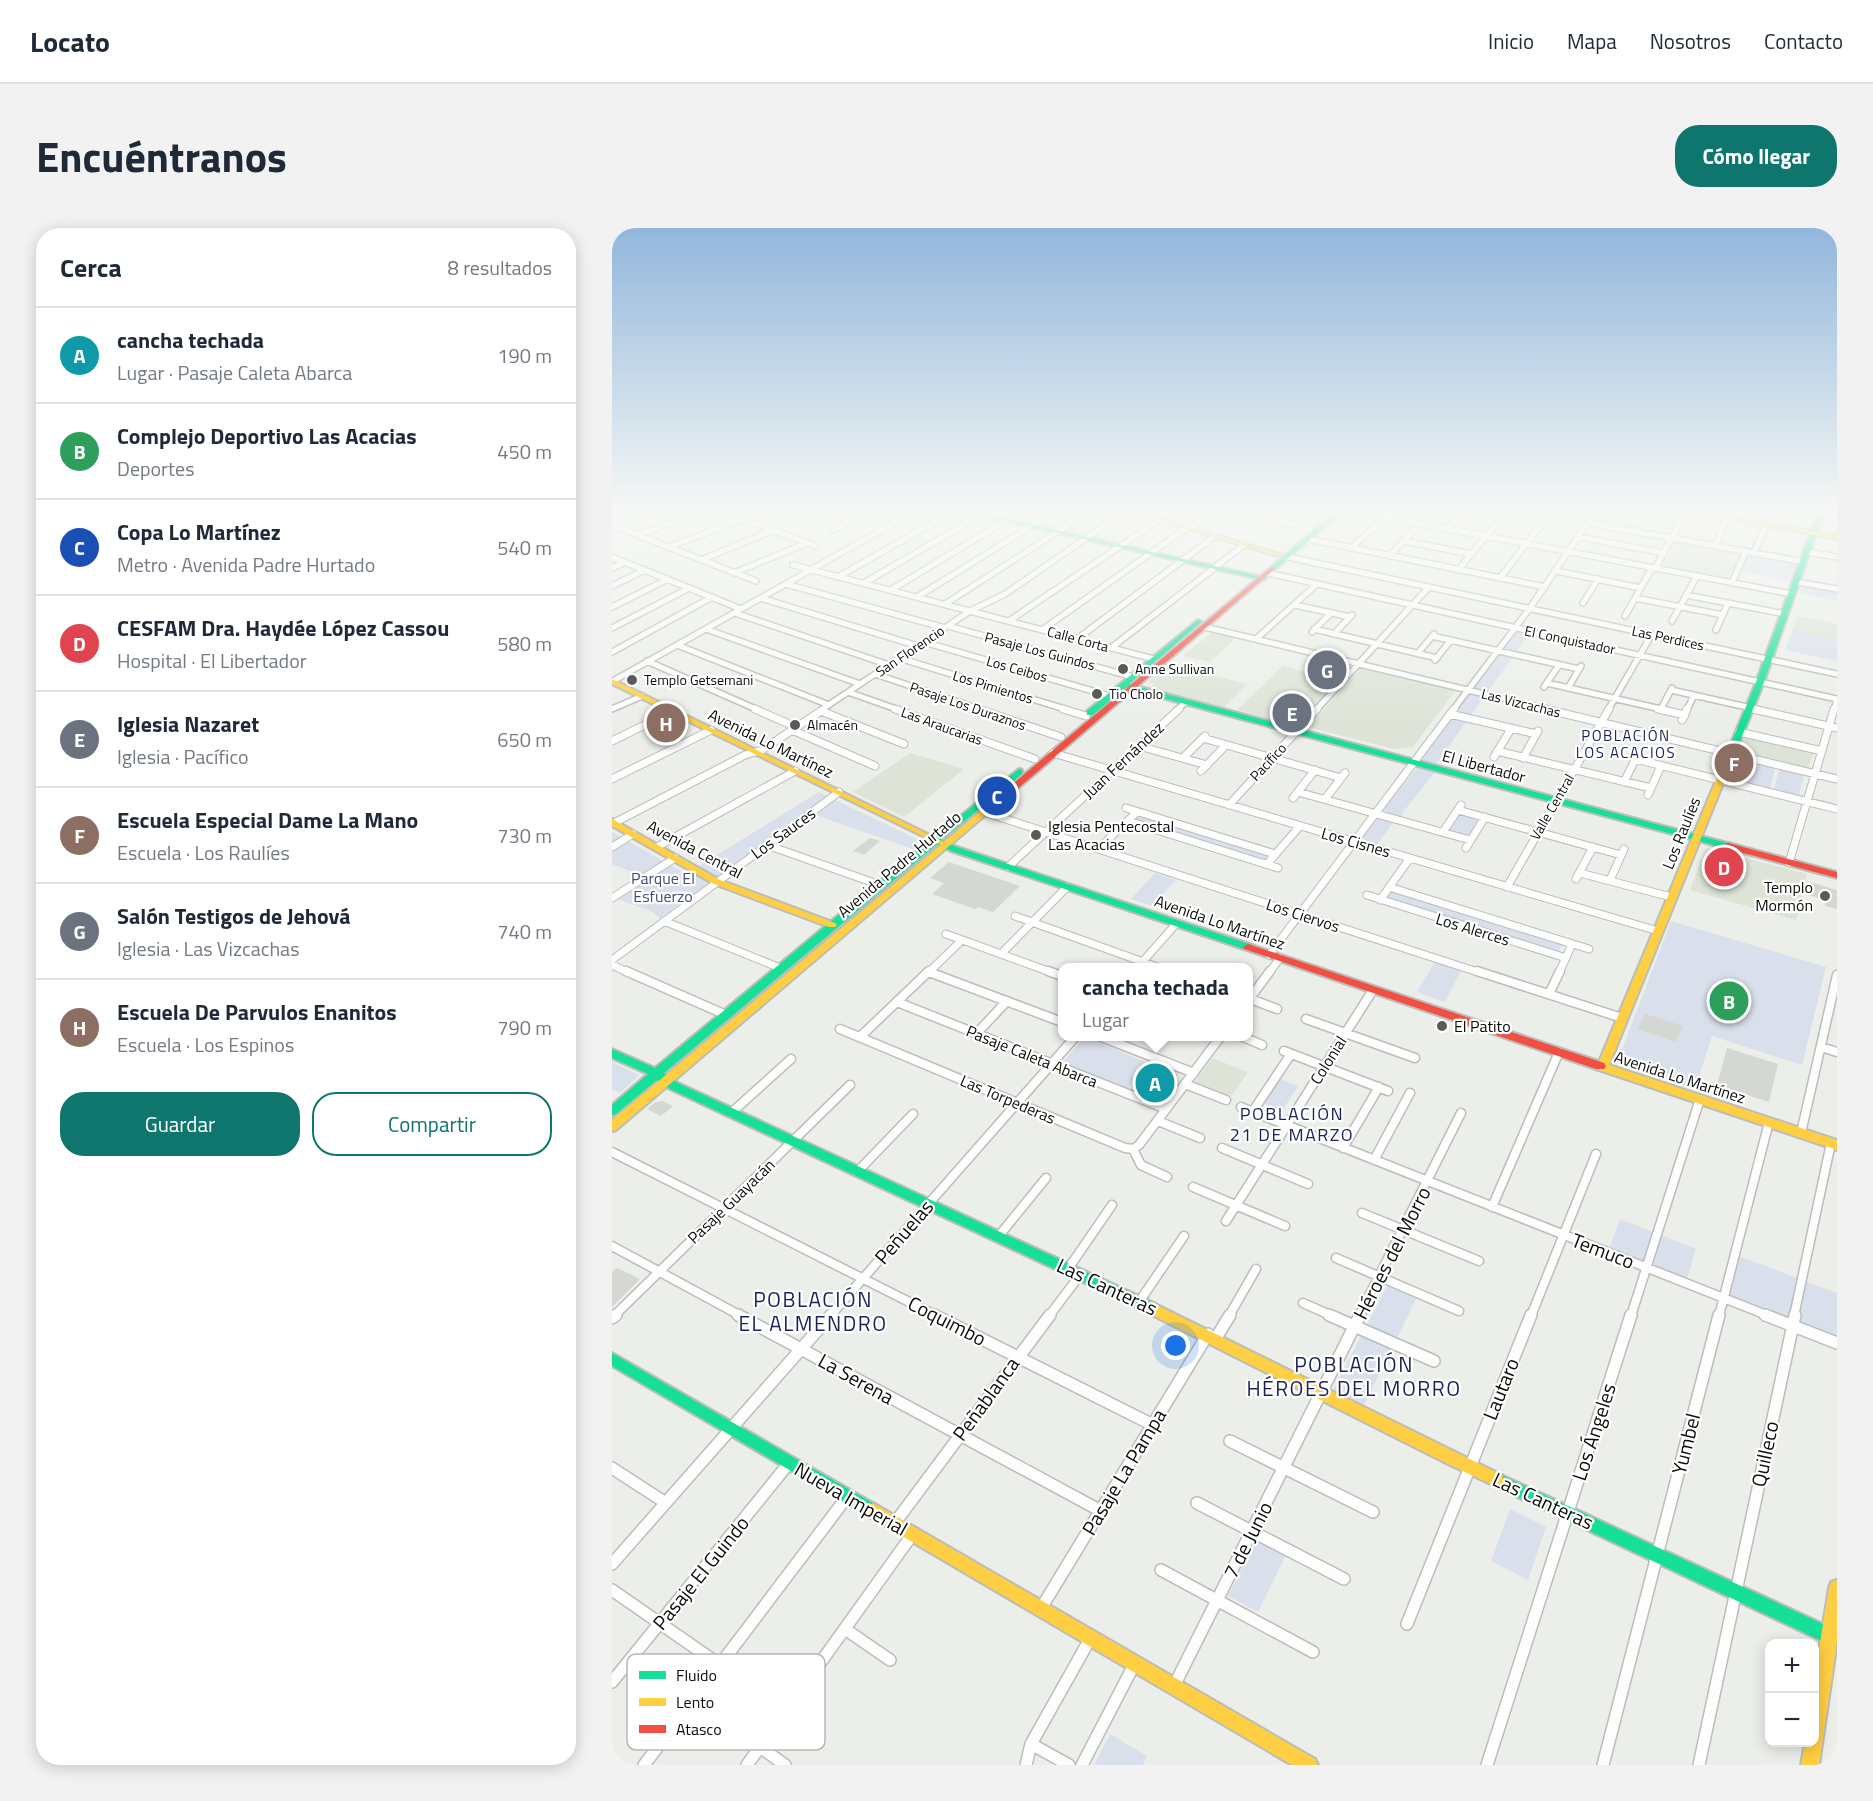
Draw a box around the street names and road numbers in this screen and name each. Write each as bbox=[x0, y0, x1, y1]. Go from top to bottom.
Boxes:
street label: San Florencio bbox=[871, 620, 948, 681]
street label: Calle Corta bbox=[1045, 620, 1111, 657]
street label: El Conquistador bbox=[1523, 620, 1618, 659]
street label: Las Perdices bbox=[1630, 620, 1706, 655]
street label: Pasaje Los Guindos bbox=[983, 626, 1098, 675]
street label: Los Ceibos bbox=[984, 650, 1050, 687]
street label: Los Pimientos bbox=[950, 664, 1036, 709]
street label: Pasaje Los Duraznos bbox=[907, 676, 1029, 735]
street label: Las Vizcachas bbox=[1479, 683, 1563, 723]
street label: Las Araucarias bbox=[898, 701, 986, 750]
street label: Avenida Lo Martínez bbox=[704, 702, 838, 784]
street label: Juan Fernández bbox=[1077, 716, 1169, 804]
street label: Pacífico bbox=[1244, 738, 1291, 785]
street label: El Libertador bbox=[1440, 743, 1529, 789]
street label: Valle Central bbox=[1524, 770, 1579, 844]
street label: Los Raulíes bbox=[1656, 793, 1706, 873]
street label: Los Sauces bbox=[746, 801, 820, 865]
street label: Avenida Padre Hurtado bbox=[832, 805, 966, 923]
street label: Avenida Central bbox=[643, 814, 747, 884]
street label: Los Cisnes bbox=[1319, 821, 1393, 863]
street label: Avenida Lo Martínez bbox=[1152, 888, 1288, 956]
street label: Los Ciervos bbox=[1263, 892, 1343, 938]
street label: Los Alerces bbox=[1433, 906, 1513, 952]
street label: Pasaje Caleta Abarca bbox=[963, 1019, 1101, 1093]
street label: Colonial bbox=[1304, 1031, 1352, 1089]
street label: Avenida Lo Martínez bbox=[1611, 1044, 1749, 1110]
street label: Las Torpederas bbox=[957, 1068, 1059, 1130]
street label: Pasaje Guayacán bbox=[682, 1153, 780, 1249]
street label: Héroes del Morro bbox=[1345, 1181, 1438, 1325]
street label: Peñuelas bbox=[867, 1192, 941, 1271]
street label: Temuco bbox=[1567, 1224, 1639, 1277]
street label: Las Canteras bbox=[1052, 1250, 1163, 1323]
street label: Coquimbo bbox=[903, 1288, 992, 1354]
street label: La Serena bbox=[813, 1345, 900, 1412]
street label: Peñablanca bbox=[944, 1350, 1027, 1447]
street label: Lautaro bbox=[1474, 1353, 1527, 1425]
street label: Los Ángeles bbox=[1563, 1379, 1624, 1485]
street label: Pasaje La Pampa bbox=[1073, 1402, 1174, 1541]
street label: Yumbel bbox=[1663, 1410, 1708, 1478]
street label: Quilleco bbox=[1742, 1418, 1787, 1490]
street label: Nueva Imperial bbox=[789, 1454, 914, 1544]
street label: Las Canteras bbox=[1488, 1464, 1599, 1537]
street label: 7 de Junio bbox=[1215, 1496, 1280, 1584]
street label: Pasaje El Guindo bbox=[645, 1509, 756, 1637]

